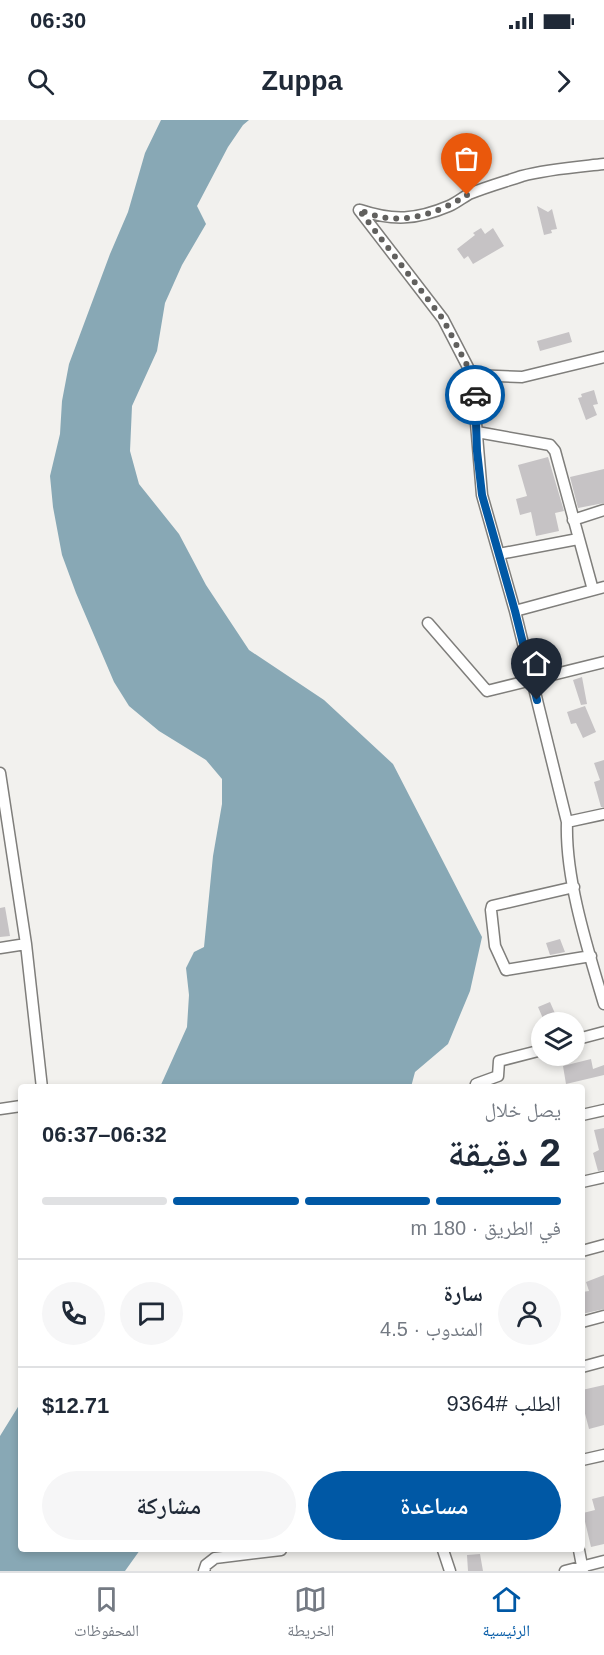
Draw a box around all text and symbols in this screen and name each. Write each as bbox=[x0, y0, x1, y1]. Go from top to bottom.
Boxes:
text: 06:30 bbox=[30, 8, 86, 33]
icon: search bbox=[24, 65, 57, 98]
icon: forward bbox=[547, 65, 580, 98]
text: Zuppa bbox=[262, 66, 343, 96]
pin bbox=[441, 133, 492, 195]
icon: bag bbox=[450, 142, 483, 175]
courier bbox=[445, 365, 505, 425]
icon: car bbox=[459, 379, 492, 412]
pin bbox=[511, 638, 562, 700]
icon: home bbox=[520, 647, 553, 680]
map controls bbox=[531, 1012, 585, 1066]
button: layers bbox=[531, 1012, 585, 1066]
text: يصل خلال bbox=[484, 1099, 561, 1121]
text: 06:32–06:37 bbox=[42, 1122, 167, 1147]
text: 2 دقيقة bbox=[447, 1131, 561, 1174]
text: في الطريق · 180 m bbox=[411, 1217, 561, 1239]
text: سارة bbox=[444, 1281, 483, 1306]
button: phone bbox=[42, 1282, 105, 1345]
button: chat bbox=[120, 1282, 183, 1345]
button: person bbox=[498, 1282, 561, 1345]
text: المندوب · 4.5 bbox=[380, 1318, 483, 1340]
text: الطلب #9364 bbox=[447, 1391, 561, 1416]
text: $12.71 bbox=[42, 1393, 109, 1418]
button: مشاركة bbox=[42, 1471, 296, 1540]
button: مساعدة bbox=[308, 1471, 561, 1540]
tab: المحفوظات bbox=[74, 1583, 139, 1646]
tab: الخريطة bbox=[287, 1583, 334, 1646]
tab: الرئيسية bbox=[483, 1583, 530, 1646]

